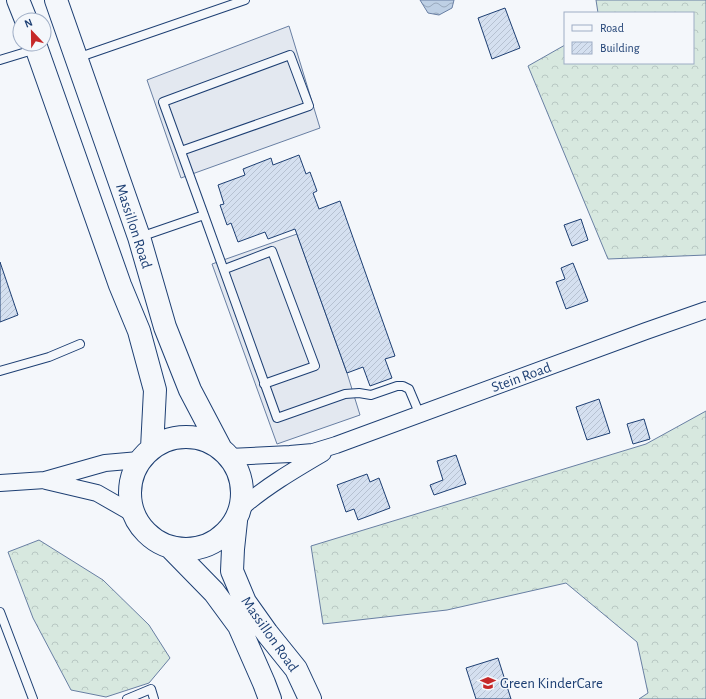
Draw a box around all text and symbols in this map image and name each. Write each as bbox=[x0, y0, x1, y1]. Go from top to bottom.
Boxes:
north arrow bbox=[12, 12, 52, 52]
legend bbox=[564, 12, 694, 64]
text: N bbox=[23, 17, 34, 30]
text: Road bbox=[600, 22, 624, 34]
text: Building bbox=[600, 42, 640, 54]
street label: Massillon Road bbox=[113, 182, 154, 271]
street label: Stein Road bbox=[489, 360, 553, 395]
street label: Massillon Road bbox=[238, 594, 301, 675]
school or university icon: Green KinderCare bbox=[479, 674, 497, 692]
place label: Green KinderCare bbox=[500, 676, 603, 691]

